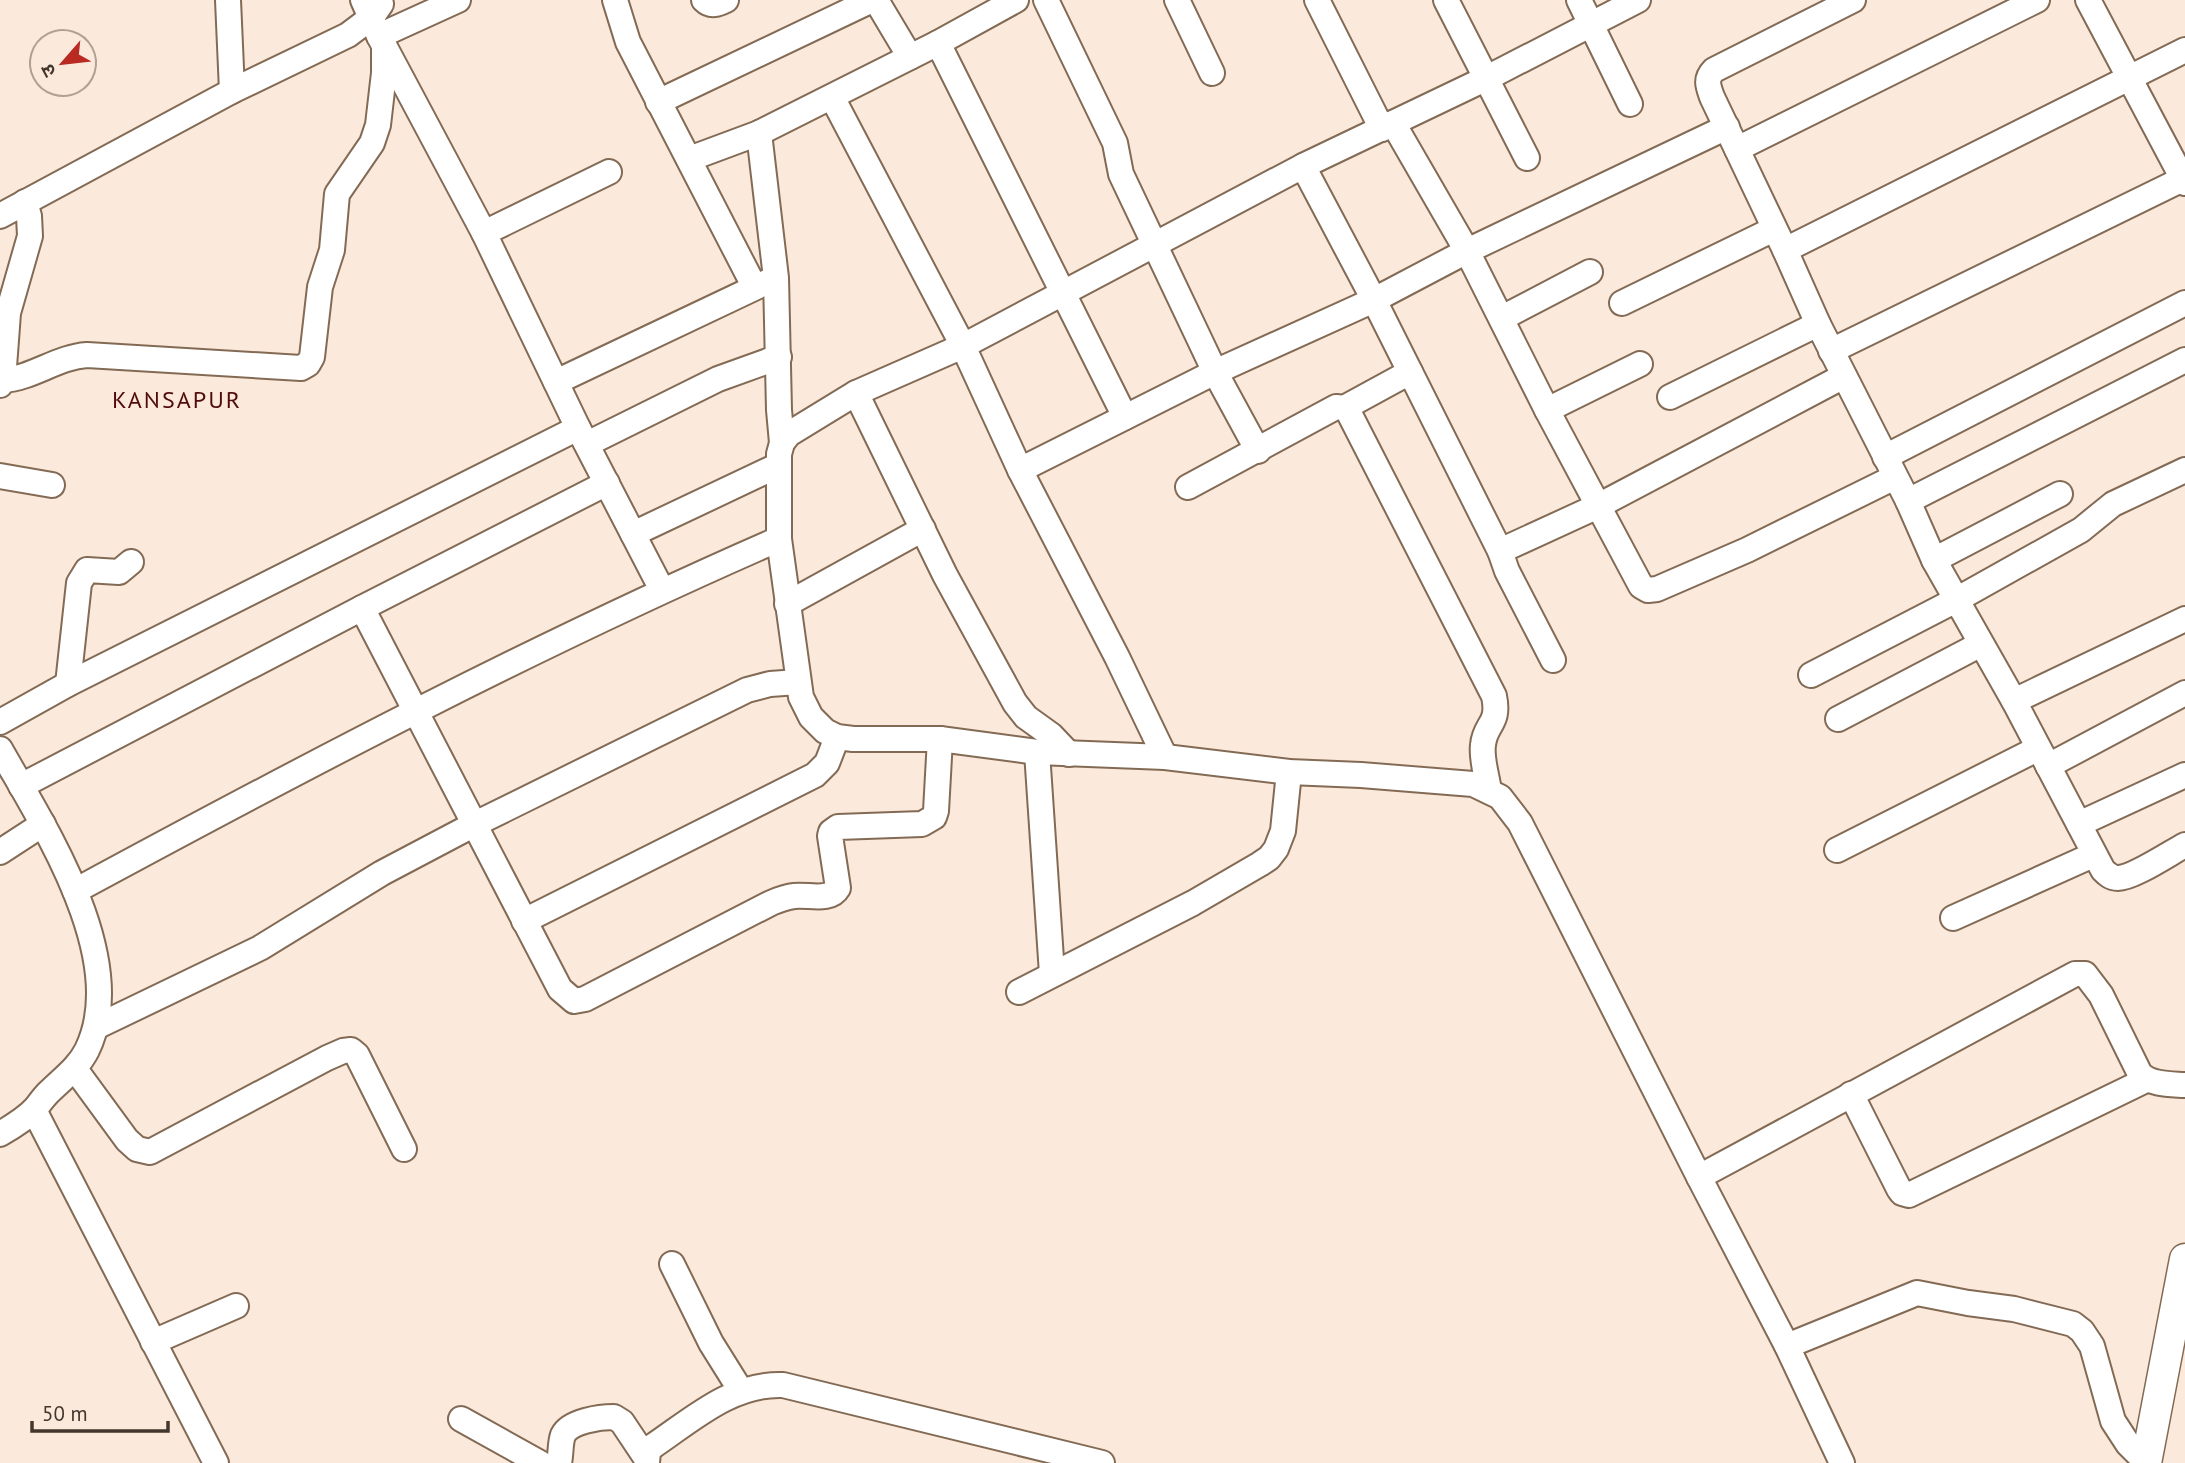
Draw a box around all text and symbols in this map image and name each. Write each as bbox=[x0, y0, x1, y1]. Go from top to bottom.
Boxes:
north arrow bbox=[28, 28, 98, 98]
text: उ bbox=[34, 60, 61, 82]
district label: KANSAPUR bbox=[112, 384, 242, 415]
scale bar bbox=[32, 1390, 168, 1434]
text: 50 m bbox=[42, 1400, 88, 1427]

